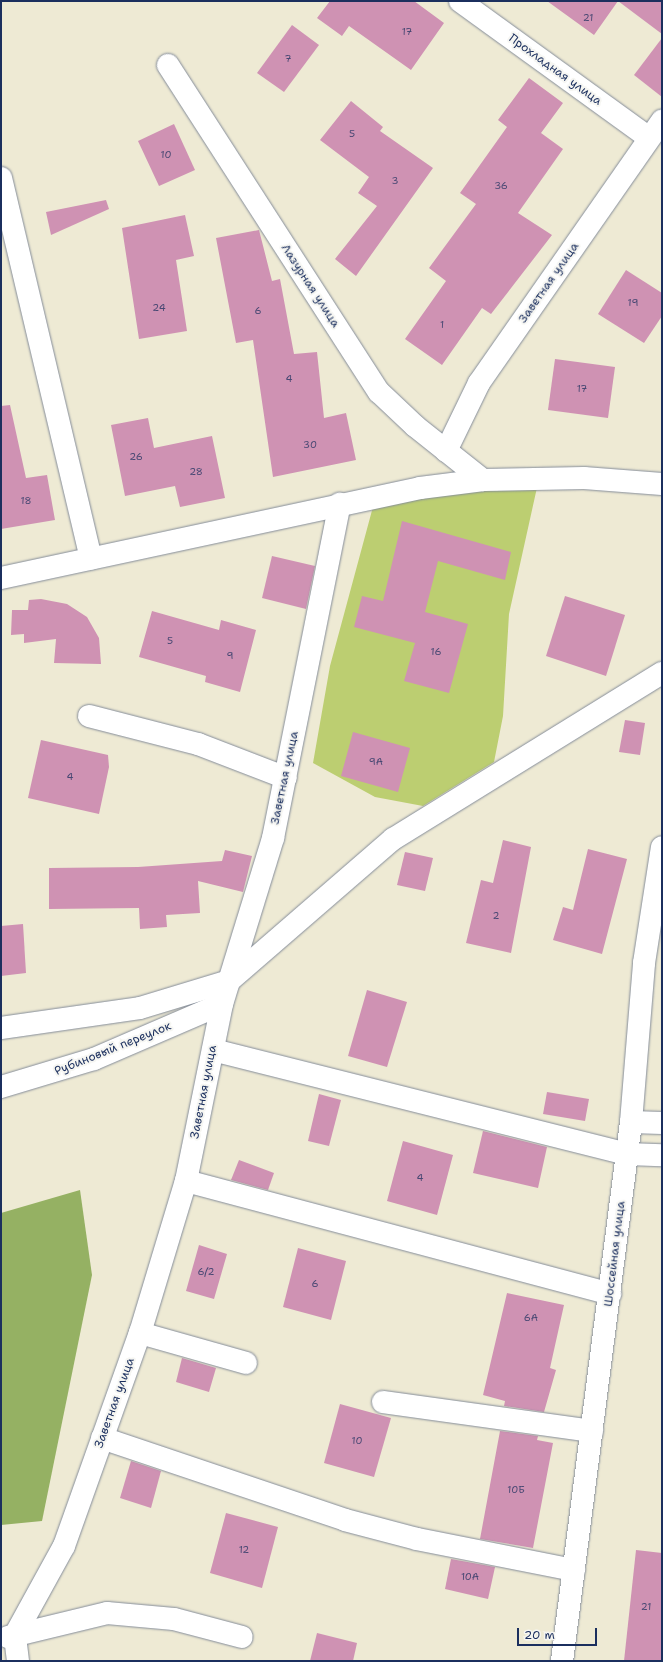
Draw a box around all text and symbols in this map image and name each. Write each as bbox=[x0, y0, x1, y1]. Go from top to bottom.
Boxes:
house number: 21 bbox=[583, 12, 593, 24]
house number: 17 bbox=[402, 26, 412, 38]
street label: Прохладная улица bbox=[506, 31, 604, 109]
house number: 7 bbox=[285, 53, 291, 65]
house number: 5 bbox=[349, 128, 355, 140]
house number: 10 bbox=[161, 149, 171, 161]
house number: 3 bbox=[392, 175, 398, 187]
house number: 36 bbox=[494, 180, 508, 192]
street label: Заветная улица bbox=[516, 240, 582, 326]
street label: Лазурная улица bbox=[278, 242, 342, 330]
house number: 19 bbox=[628, 297, 638, 309]
house number: 24 bbox=[152, 302, 166, 314]
house number: 6 bbox=[255, 305, 261, 317]
house number: 1 bbox=[440, 319, 444, 331]
house number: 4 bbox=[286, 373, 292, 385]
house number: 17 bbox=[577, 383, 587, 395]
house number: 30 bbox=[303, 439, 317, 451]
house number: 26 bbox=[129, 451, 143, 463]
house number: 28 bbox=[189, 466, 203, 478]
house number: 18 bbox=[20, 495, 32, 507]
house number: 5 bbox=[167, 635, 173, 647]
house number: 16 bbox=[431, 646, 441, 658]
house number: 9 bbox=[227, 650, 233, 662]
street label: Заветная улица bbox=[268, 730, 302, 826]
house number: 9А bbox=[369, 756, 383, 768]
house number: 4 bbox=[67, 771, 73, 783]
house number: 2 bbox=[493, 910, 499, 922]
street label: Рубиновый переулок bbox=[53, 1019, 173, 1079]
street label: Заветная улица bbox=[188, 1044, 220, 1140]
house number: 4 bbox=[417, 1172, 423, 1184]
street label: Шоссейная улица bbox=[601, 1200, 629, 1308]
house number: 6/2 bbox=[197, 1266, 215, 1278]
house number: 6 bbox=[312, 1278, 318, 1290]
house number: 6А bbox=[524, 1312, 538, 1324]
street label: Заветная улица bbox=[92, 1356, 138, 1450]
house number: 10 bbox=[352, 1435, 362, 1447]
house number: 10Б bbox=[507, 1484, 525, 1496]
house number: 12 bbox=[239, 1544, 249, 1556]
house number: 10А bbox=[461, 1571, 479, 1583]
house number: 21 bbox=[641, 1601, 651, 1613]
scale bar bbox=[519, 1620, 599, 1646]
text: 20 m bbox=[524, 1627, 555, 1643]

